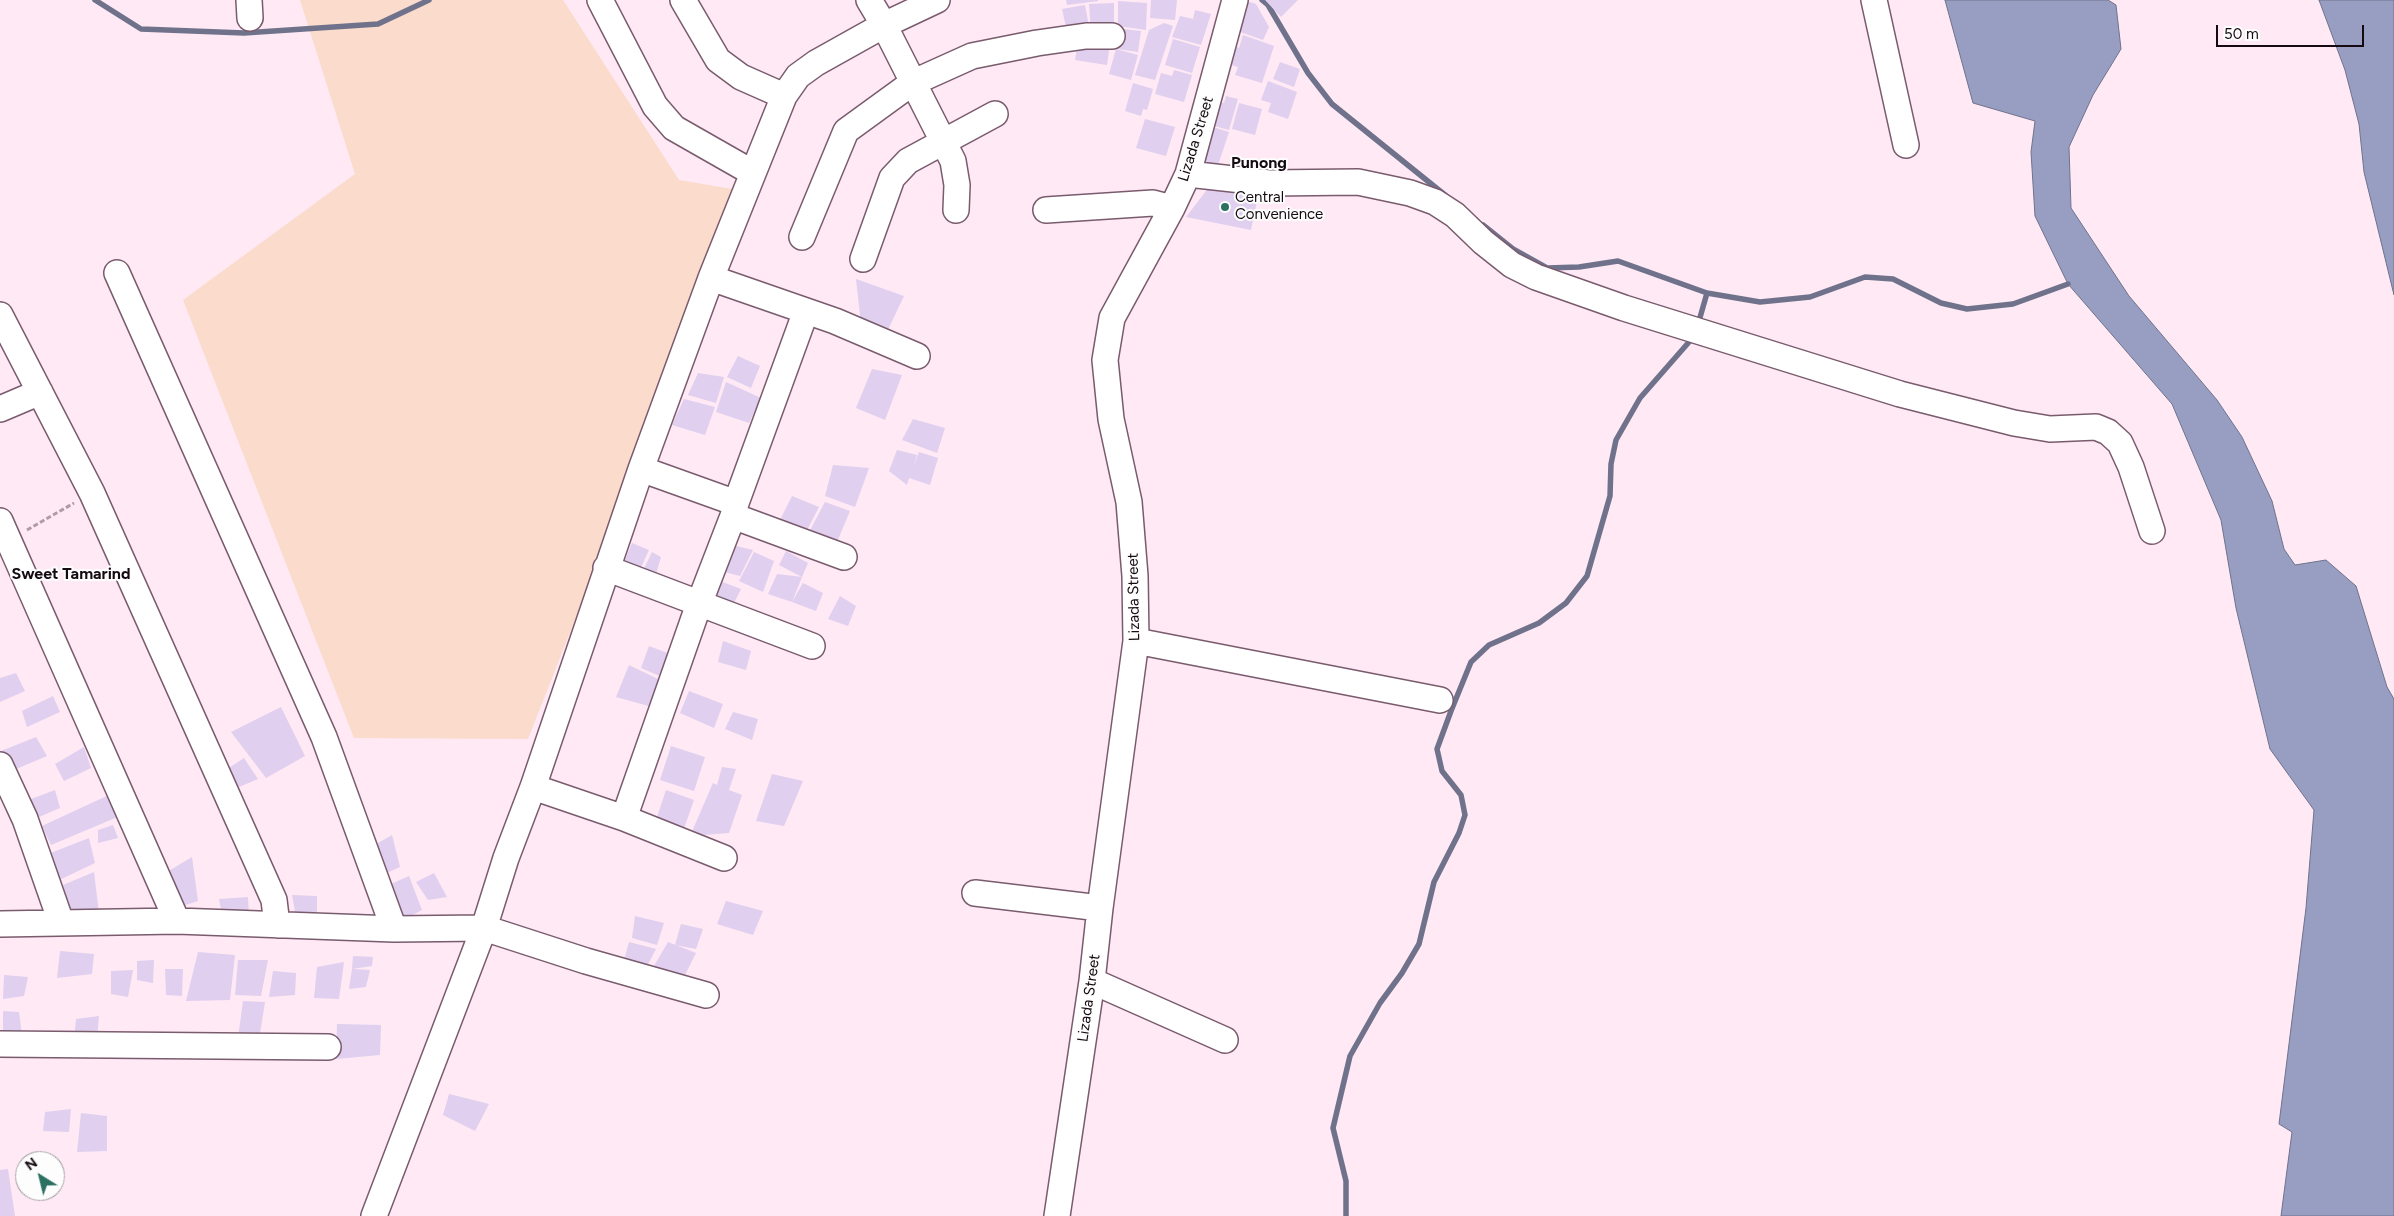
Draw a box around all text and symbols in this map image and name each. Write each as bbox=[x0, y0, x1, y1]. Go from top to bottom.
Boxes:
scale bar bbox=[2219, 15, 2366, 47]
text: 50 m bbox=[2224, 25, 2259, 43]
street label: Lizada Street bbox=[1174, 94, 1218, 184]
district label: Punong bbox=[1231, 153, 1287, 173]
place label: Central Convenience bbox=[1235, 189, 1323, 224]
marker: Central Convenience bbox=[1219, 201, 1231, 213]
street label: Lizada Street bbox=[1124, 553, 1144, 641]
district label: Sweet Tamarind bbox=[12, 564, 130, 584]
street label: Lizada Street bbox=[1074, 953, 1104, 1043]
north arrow bbox=[15, 1151, 65, 1201]
text: N bbox=[22, 1154, 41, 1174]

